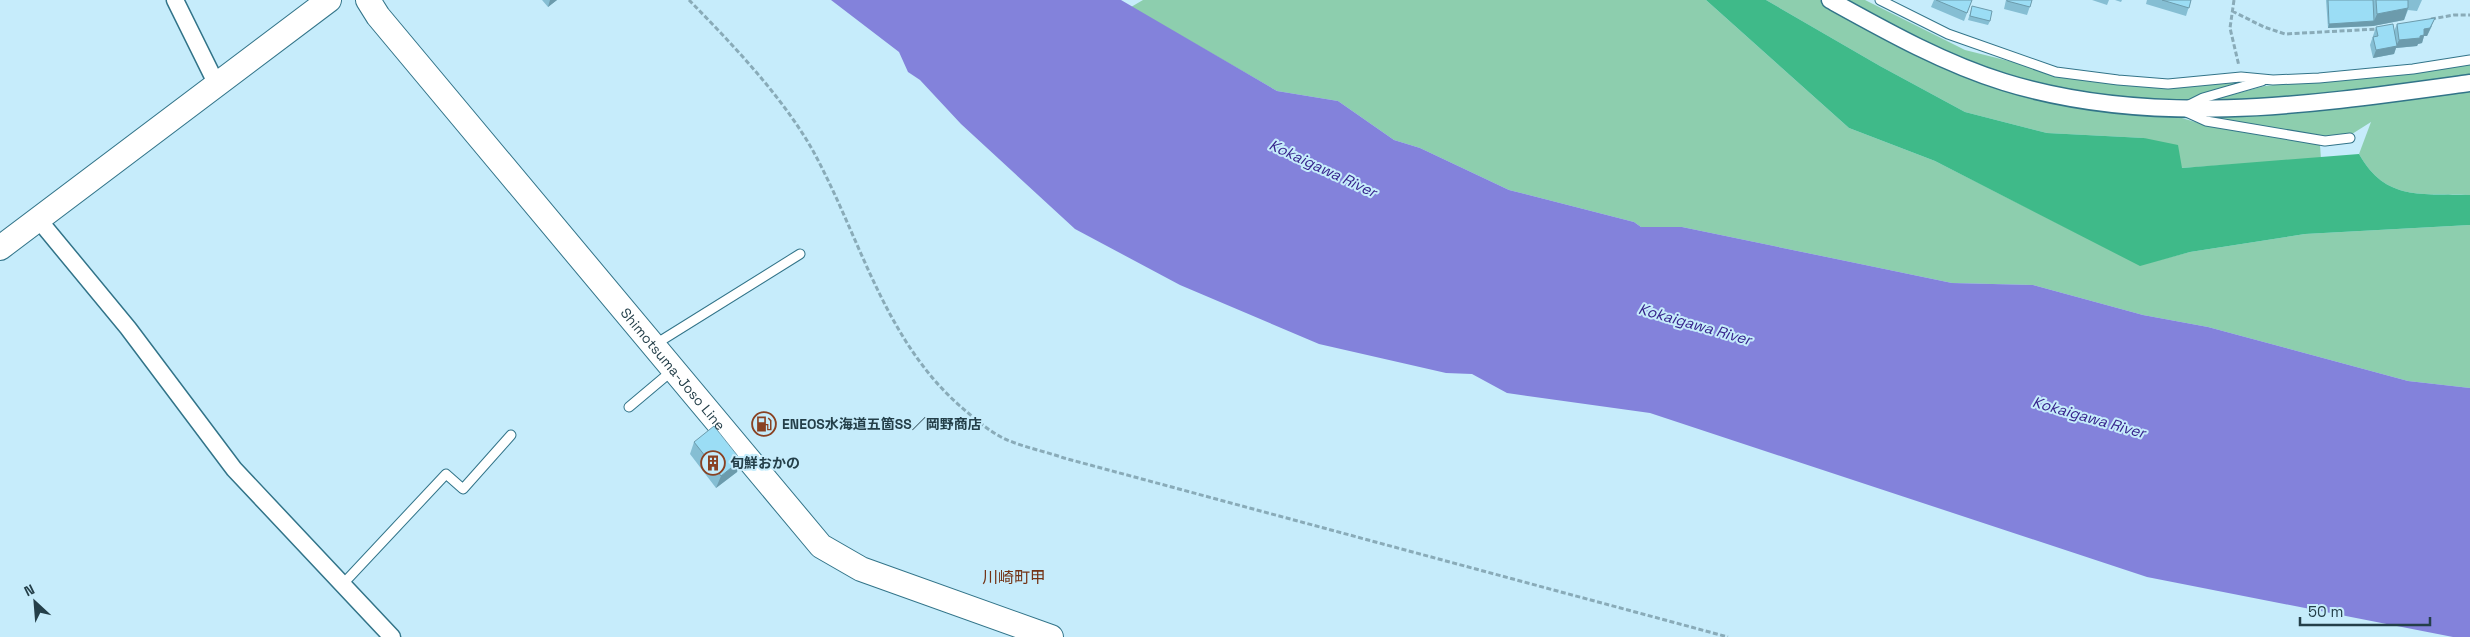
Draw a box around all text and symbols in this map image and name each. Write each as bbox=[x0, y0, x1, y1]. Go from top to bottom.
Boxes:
water label: Kokaigawa River bbox=[1266, 135, 1381, 202]
water label: Kokaigawa River bbox=[1637, 299, 1755, 350]
street label: Shimotsuma-Joso Line bbox=[617, 304, 729, 434]
water label: Kokaigawa River bbox=[2031, 392, 2149, 443]
fuel station icon: ENEOS水海道五箇SS／岡野商店 bbox=[751, 411, 777, 437]
place label: ENEOS水海道五箇SS／岡野商店 bbox=[782, 415, 982, 433]
building icon: 旬鮮おかの bbox=[700, 450, 726, 476]
place label: 旬鮮おかの bbox=[730, 454, 800, 472]
district label: 川崎町甲 bbox=[982, 567, 1046, 588]
north arrow bbox=[10, 577, 60, 627]
text: N bbox=[21, 580, 37, 600]
scale bar bbox=[2300, 594, 2430, 626]
text: 50 m bbox=[2308, 602, 2343, 621]

